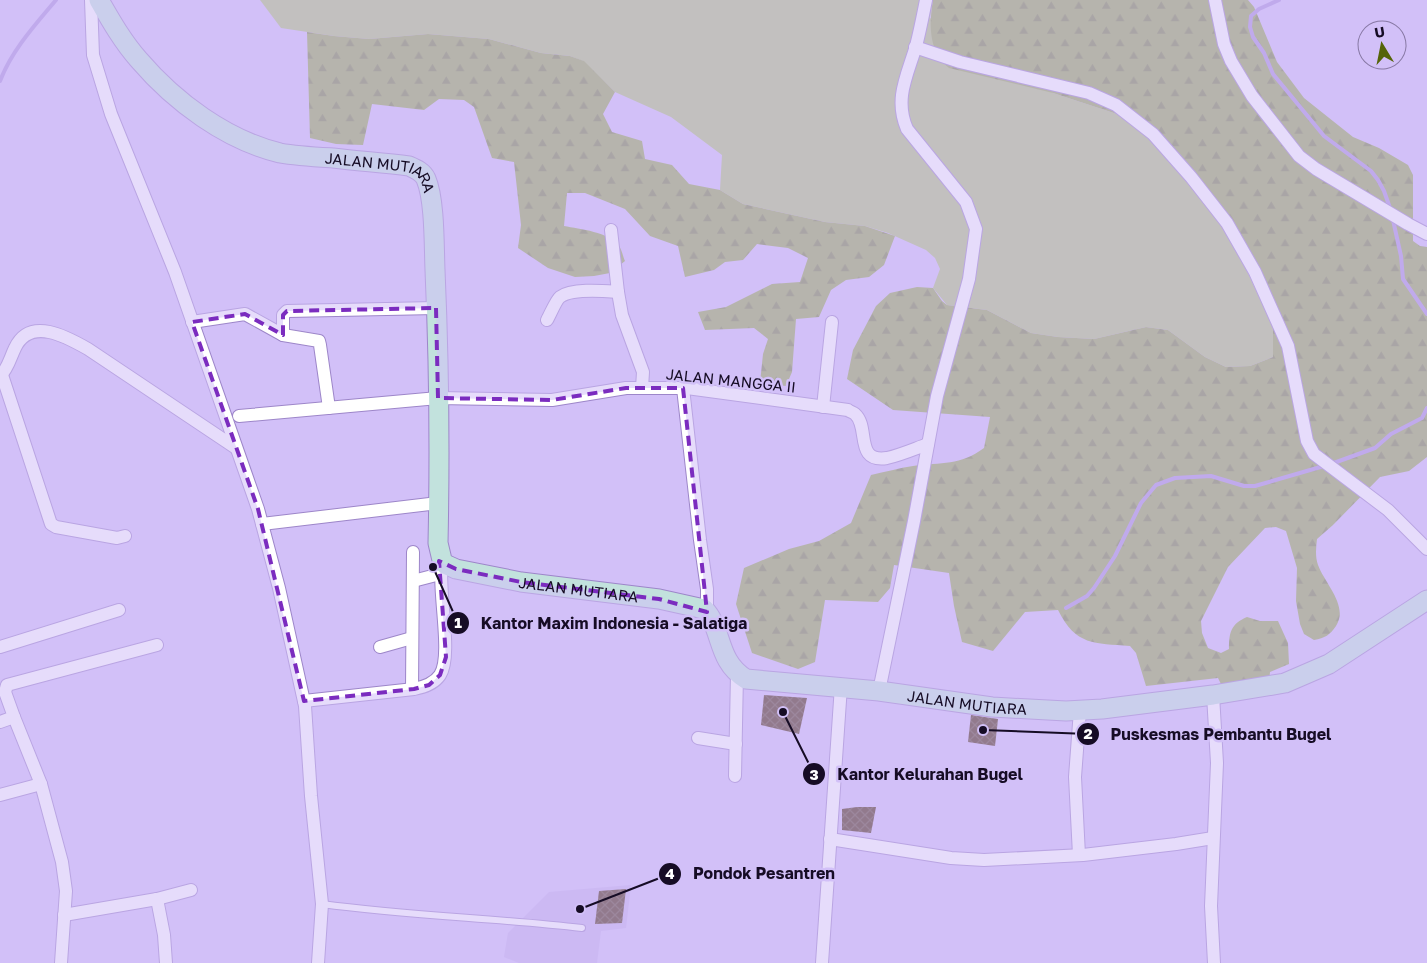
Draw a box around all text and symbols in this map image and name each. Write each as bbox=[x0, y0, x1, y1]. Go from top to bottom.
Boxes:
north arrow bbox=[1357, 20, 1407, 70]
text: U bbox=[1373, 22, 1386, 41]
street label: JALAN MUTIARA bbox=[324, 149, 439, 194]
street label: JALAN MANGGA II bbox=[665, 364, 797, 396]
street label: JALAN MUTIARA bbox=[518, 573, 639, 605]
callout: Kantor Maxim Indonesia - Salatiga bbox=[446, 607, 758, 638]
text: 1 bbox=[454, 613, 462, 631]
text: Kantor Maxim Indonesia - Salatiga bbox=[481, 613, 747, 633]
street label: JALAN MUTIARA bbox=[906, 686, 1027, 718]
callout: Puskesmas Pembantu Bugel bbox=[1075, 719, 1341, 750]
text: 2 bbox=[1083, 724, 1093, 742]
text: Puskesmas Pembantu Bugel bbox=[1111, 724, 1332, 744]
callout: Kantor Kelurahan Bugel bbox=[802, 759, 1033, 790]
text: Kantor Kelurahan Bugel bbox=[837, 764, 1023, 784]
text: 3 bbox=[809, 765, 819, 783]
callout: Pondok Pesantren bbox=[657, 858, 845, 889]
text: Pondok Pesantren bbox=[693, 863, 835, 883]
text: 4 bbox=[665, 864, 675, 882]

